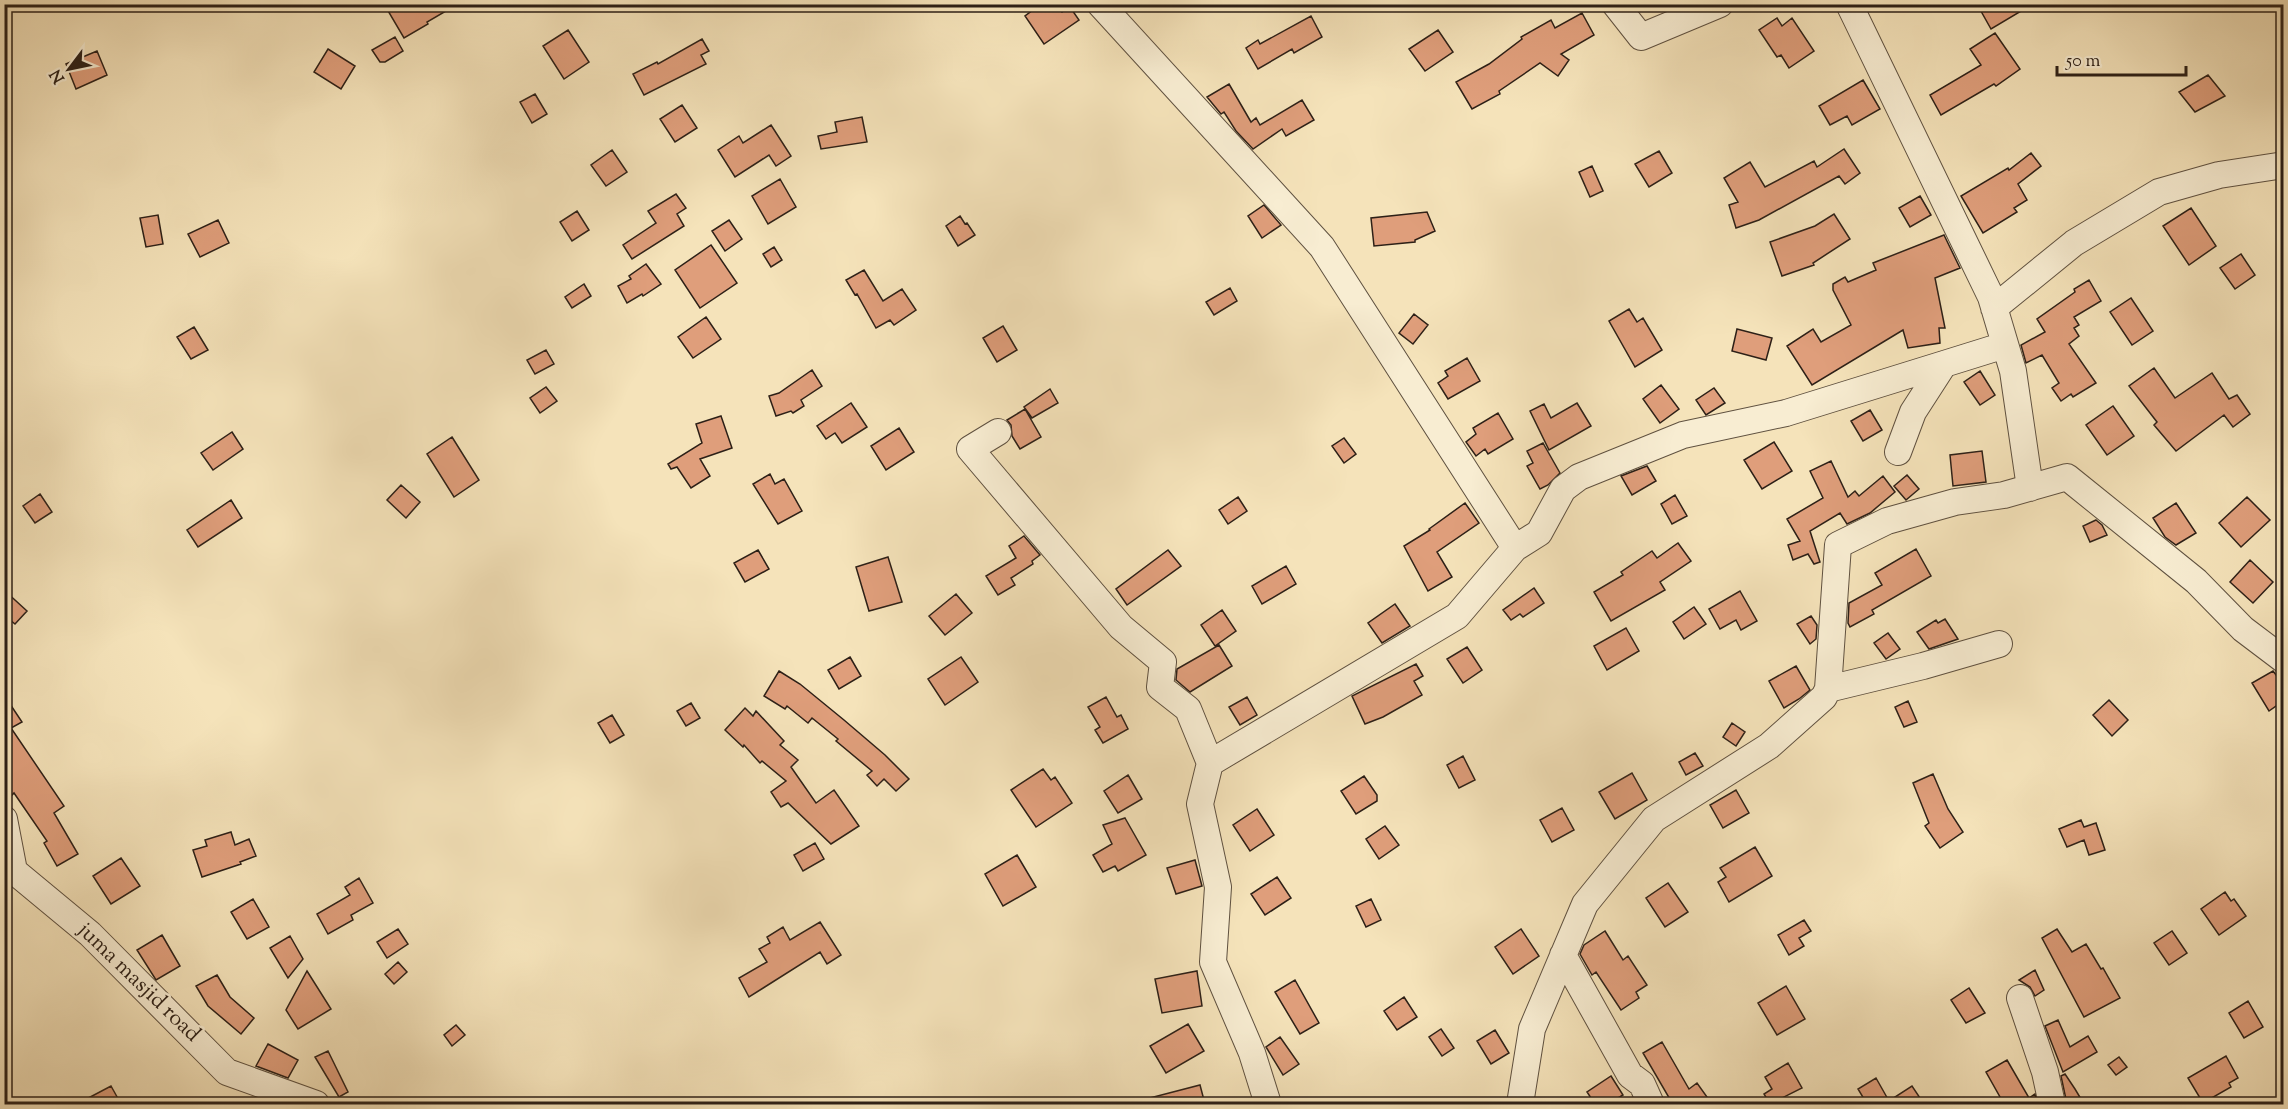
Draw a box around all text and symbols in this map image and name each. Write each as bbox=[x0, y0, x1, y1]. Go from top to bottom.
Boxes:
north arrow bbox=[39, 39, 99, 99]
scale bar bbox=[2057, 39, 2186, 77]
text: 50 m bbox=[2065, 49, 2101, 75]
text: N bbox=[45, 64, 72, 87]
street label: juma masjid road bbox=[69, 916, 207, 1050]

